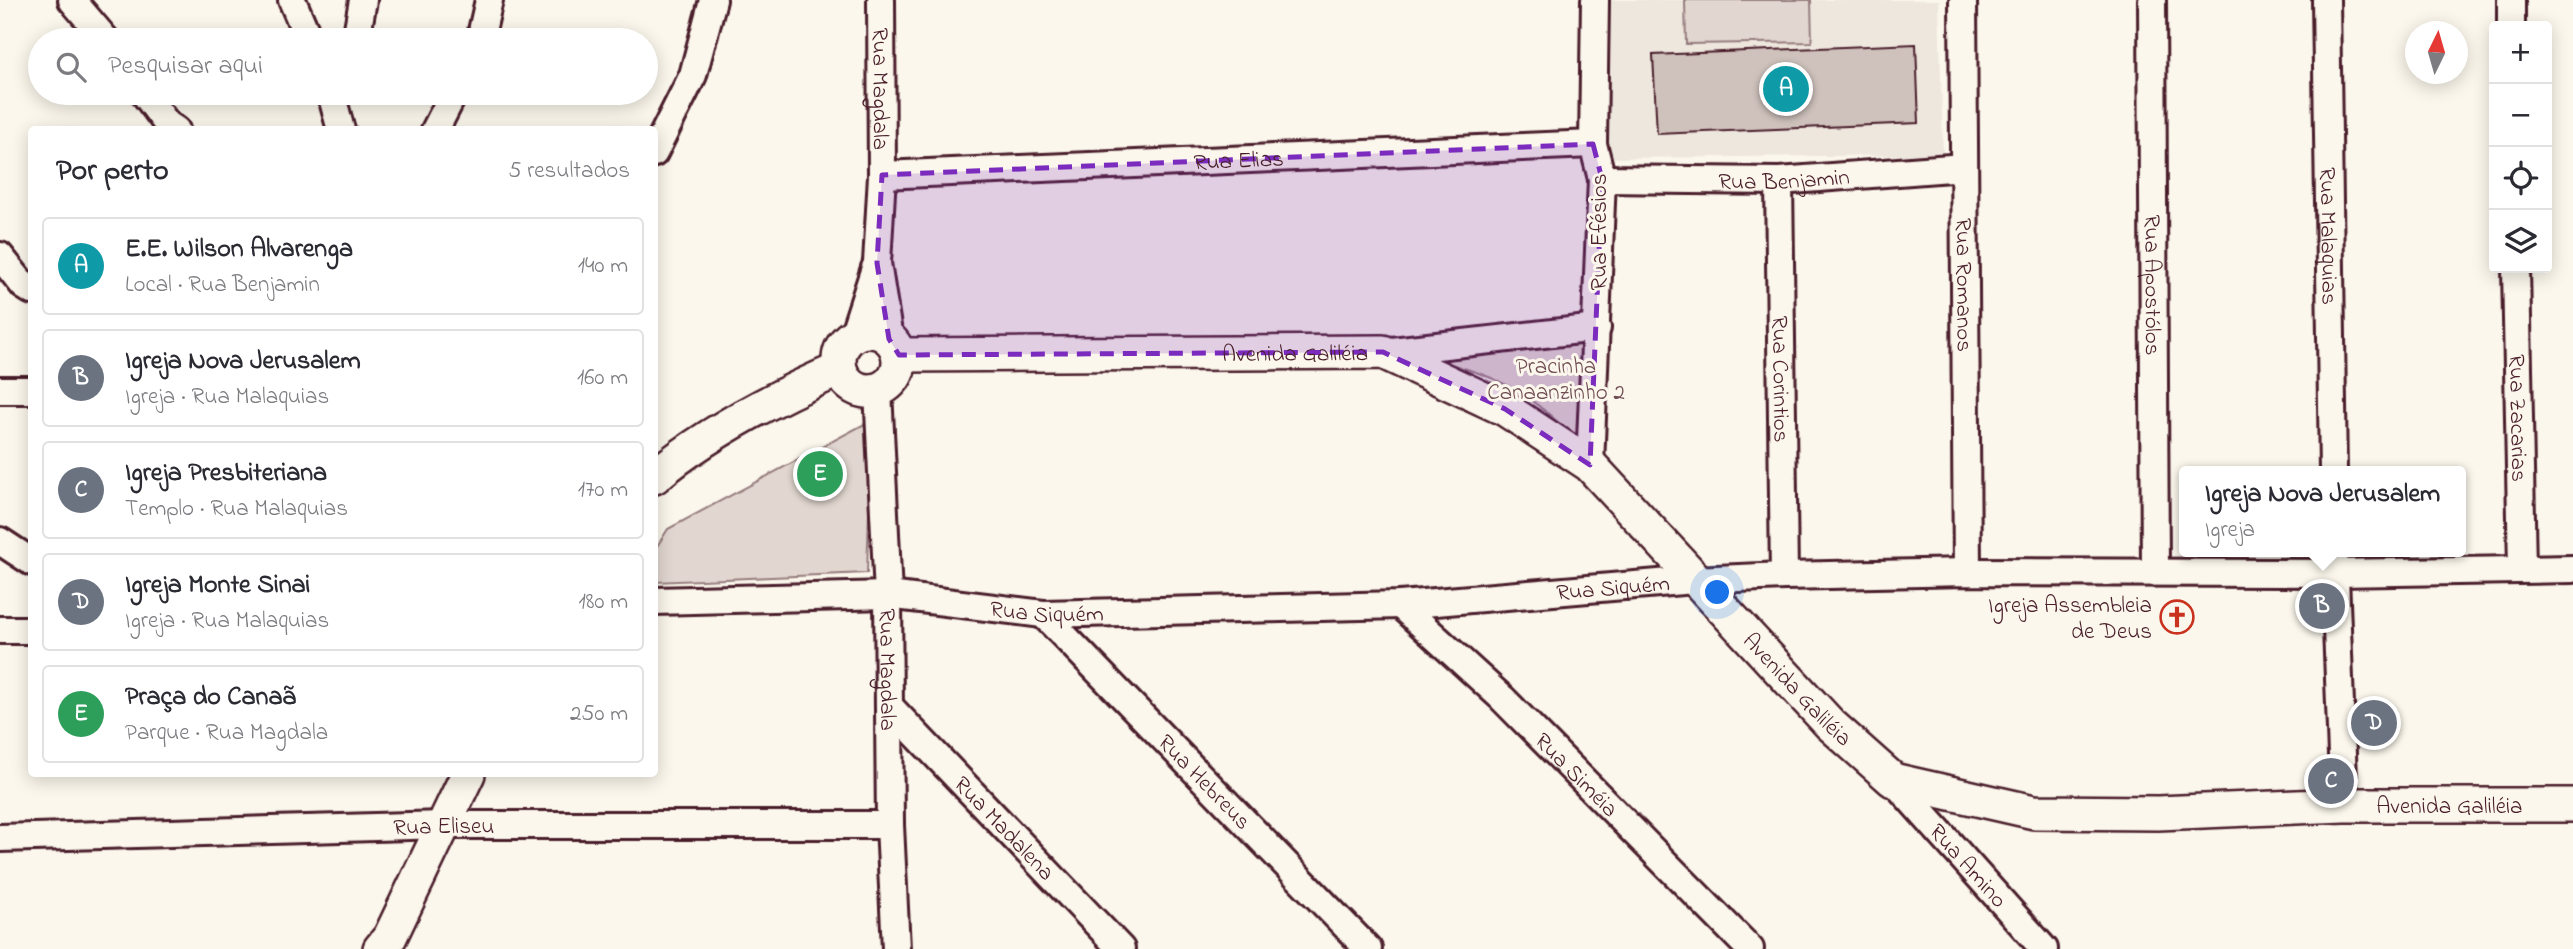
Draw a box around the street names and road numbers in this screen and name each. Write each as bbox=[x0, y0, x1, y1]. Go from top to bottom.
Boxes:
street label: Rua Magdala bbox=[862, 28, 896, 150]
street label: Rua Elias bbox=[1193, 144, 1285, 180]
street label: Rua Benjamin bbox=[1718, 162, 1851, 200]
street label: Rua Malaquias bbox=[2309, 167, 2345, 305]
street label: Rua Efésios bbox=[1584, 173, 1617, 291]
street label: Rua Apostólos bbox=[2134, 214, 2168, 356]
street label: Rua Romanos bbox=[1946, 218, 1979, 352]
street label: Rua Corintios bbox=[1762, 315, 1796, 443]
street label: Avenida Galiléia bbox=[1222, 338, 1368, 372]
street label: Rua Zacarias bbox=[2499, 354, 2534, 482]
street label: Rua Siquém bbox=[1555, 568, 1671, 611]
street label: Rua Siquém bbox=[988, 594, 1104, 634]
street label: Rua Magdala bbox=[869, 608, 903, 731]
street label: Avenida Galiléia bbox=[1734, 626, 1858, 755]
street label: Rua Siméia bbox=[1526, 726, 1625, 826]
street label: Rua Hebreus bbox=[1149, 728, 1258, 838]
street label: Rua Madalena bbox=[945, 769, 1061, 889]
street label: Avenida Galiléia bbox=[2376, 791, 2523, 824]
street label: Rua Eliseu bbox=[393, 811, 494, 845]
street label: Rua Amino bbox=[1920, 817, 2014, 916]

